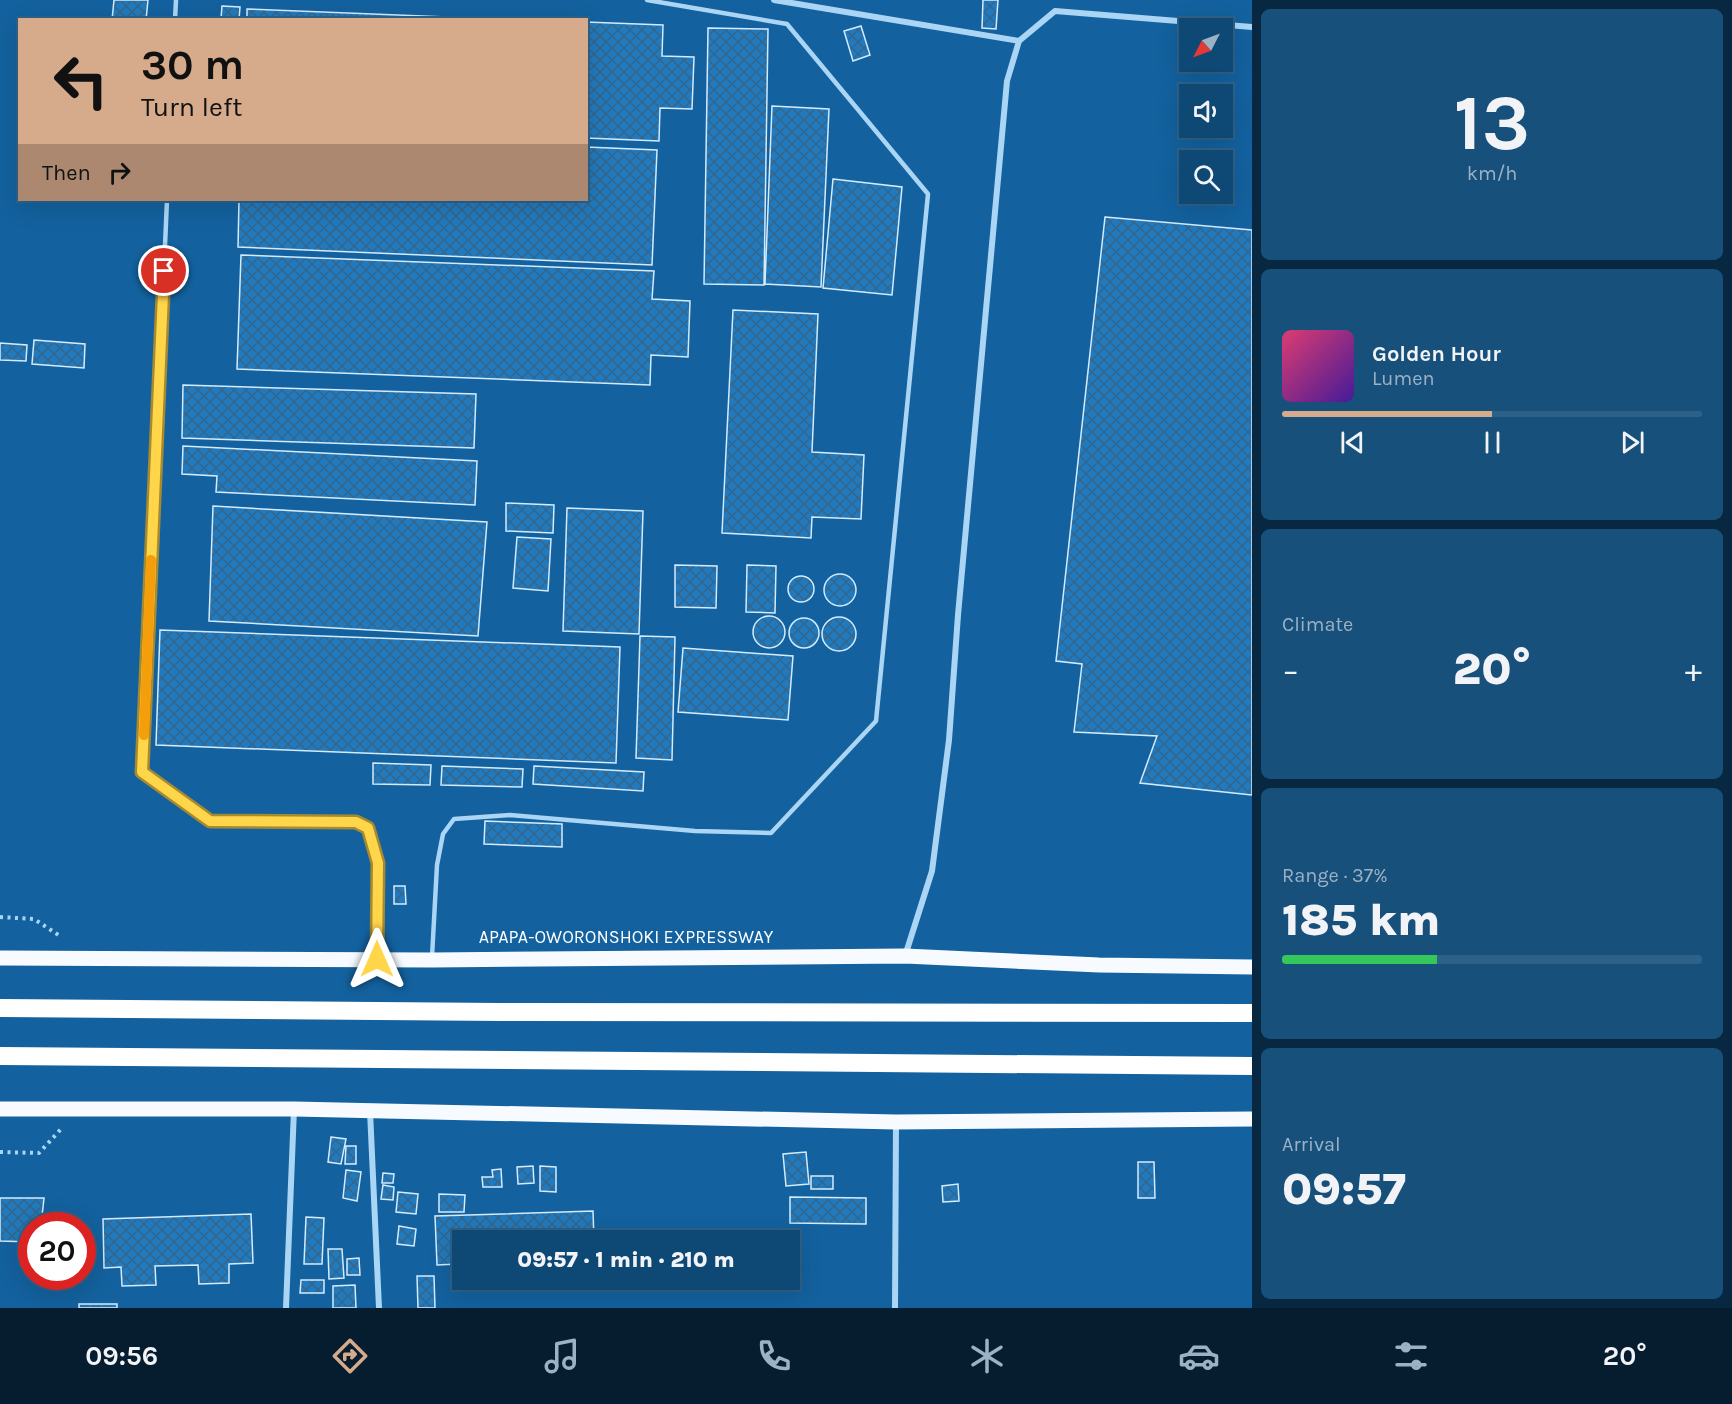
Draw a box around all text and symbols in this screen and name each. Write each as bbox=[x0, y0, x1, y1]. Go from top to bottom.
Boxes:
north arrow bbox=[1179, 18, 1233, 72]
map controls bbox=[1179, 18, 1233, 204]
text: 30 m bbox=[141, 40, 244, 90]
icon: left bbox=[42, 42, 120, 120]
text: 13 bbox=[1454, 77, 1530, 169]
button: sound bbox=[1179, 84, 1233, 138]
text: Turn left bbox=[141, 91, 242, 123]
button: search bbox=[1179, 150, 1233, 204]
icon: right bbox=[103, 156, 136, 189]
text: Then bbox=[42, 160, 91, 186]
text: km/h bbox=[1467, 162, 1517, 185]
pin bbox=[138, 245, 189, 296]
icon: arrive bbox=[147, 254, 180, 287]
text: Golden Hour bbox=[1372, 341, 1501, 367]
text: Lumen bbox=[1372, 367, 1435, 390]
icon: previous bbox=[1336, 426, 1369, 459]
icon: pause bbox=[1476, 426, 1509, 459]
icon: next bbox=[1616, 426, 1649, 459]
text: Climate bbox=[1282, 613, 1353, 636]
text: 20° bbox=[1453, 643, 1531, 695]
text: − bbox=[1282, 651, 1299, 689]
text: + bbox=[1685, 651, 1702, 689]
text: Range · 37% bbox=[1282, 864, 1388, 887]
text: 185 km bbox=[1282, 894, 1440, 946]
street label: APAPA-OWORONSHOKI EXPRESSWAY bbox=[479, 926, 773, 948]
position arrow bbox=[345, 927, 409, 991]
text: Arrival bbox=[1282, 1133, 1341, 1156]
text: 09:57 bbox=[1282, 1163, 1406, 1215]
speed limit sign: 20 bbox=[18, 1212, 96, 1290]
text: 09:57 · 1 min · 210 m bbox=[517, 1247, 735, 1273]
icon: directions bbox=[329, 1335, 371, 1377]
icon: music bbox=[541, 1335, 583, 1377]
icon: phone bbox=[753, 1335, 795, 1377]
icon: climate bbox=[966, 1335, 1008, 1377]
icon: car bbox=[1178, 1335, 1220, 1377]
icon: filters bbox=[1390, 1335, 1432, 1377]
text: 09:56 bbox=[85, 1340, 158, 1372]
text: 20° bbox=[1603, 1340, 1647, 1372]

